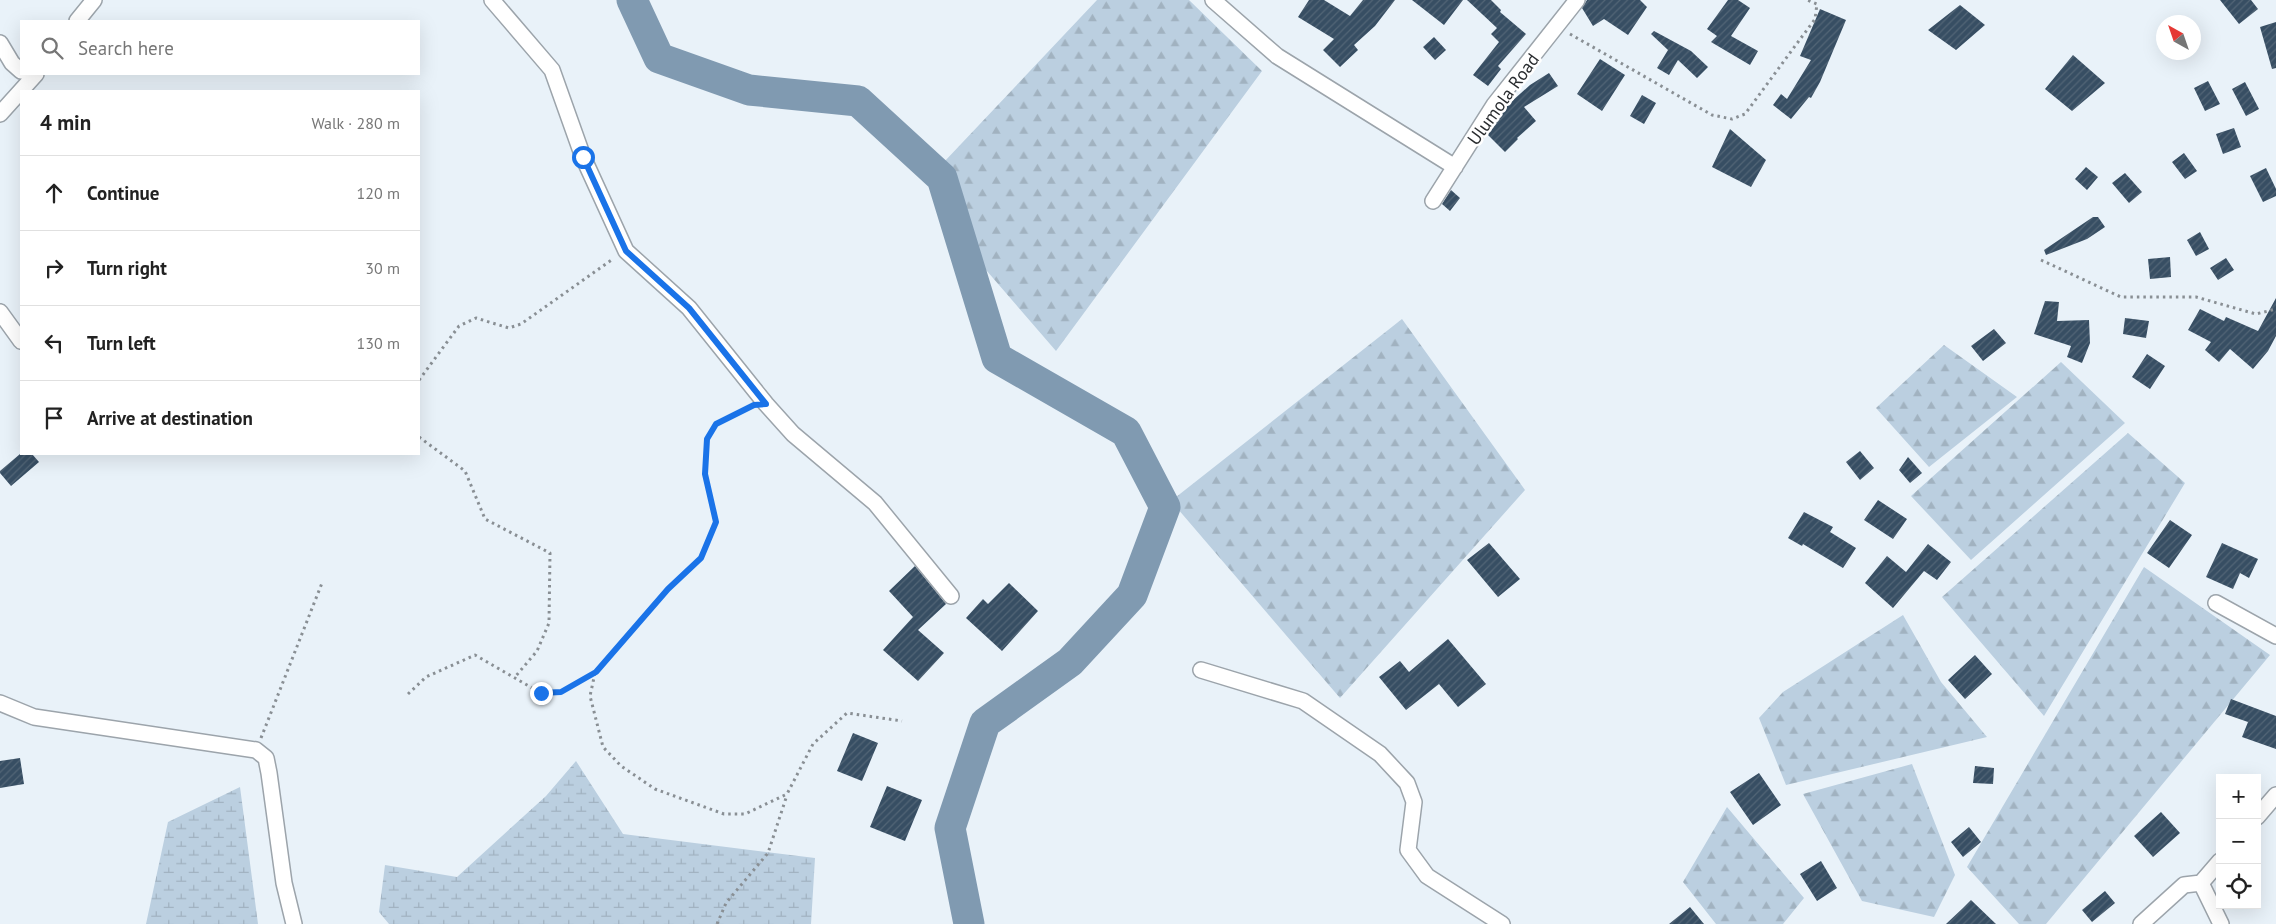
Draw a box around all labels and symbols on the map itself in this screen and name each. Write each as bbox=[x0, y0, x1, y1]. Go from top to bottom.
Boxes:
north arrow bbox=[2156, 15, 2201, 60]
street label: Ulumola Road bbox=[1462, 49, 1544, 149]
route start bbox=[572, 146, 595, 169]
route end bbox=[530, 682, 553, 705]

